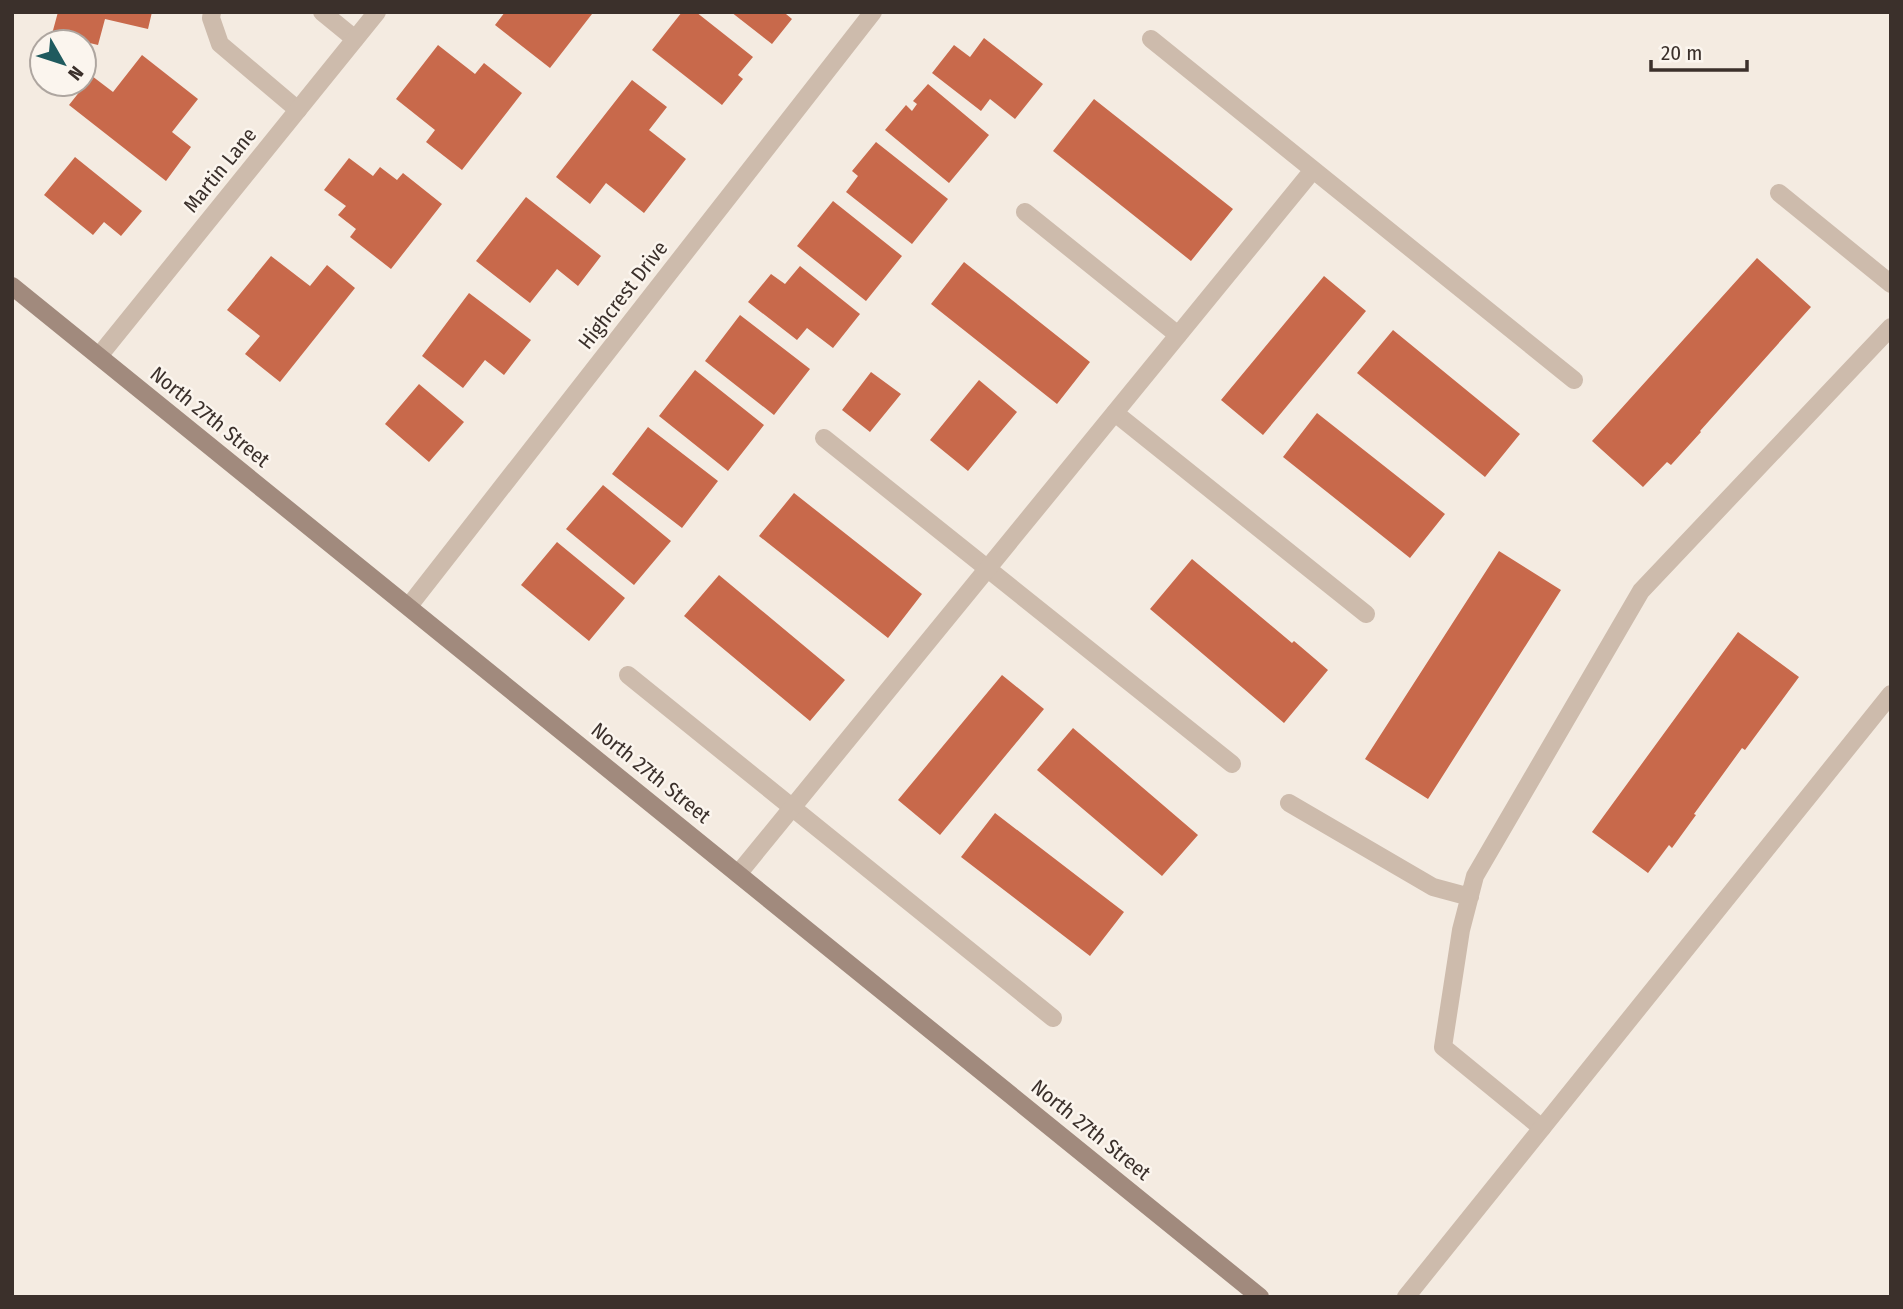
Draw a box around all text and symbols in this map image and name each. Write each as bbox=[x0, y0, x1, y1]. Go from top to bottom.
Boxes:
north arrow bbox=[28, 28, 98, 98]
scale bar bbox=[1651, 28, 1747, 72]
text: 20 m bbox=[1661, 40, 1702, 66]
text: N bbox=[63, 62, 88, 85]
street label: Martin Lane bbox=[178, 122, 262, 218]
street label: Highcrest Drive bbox=[573, 236, 673, 354]
street label: North 27th Street bbox=[145, 361, 275, 473]
street label: North 27th Street bbox=[586, 717, 716, 829]
street label: North 27th Street bbox=[1026, 1074, 1156, 1186]

